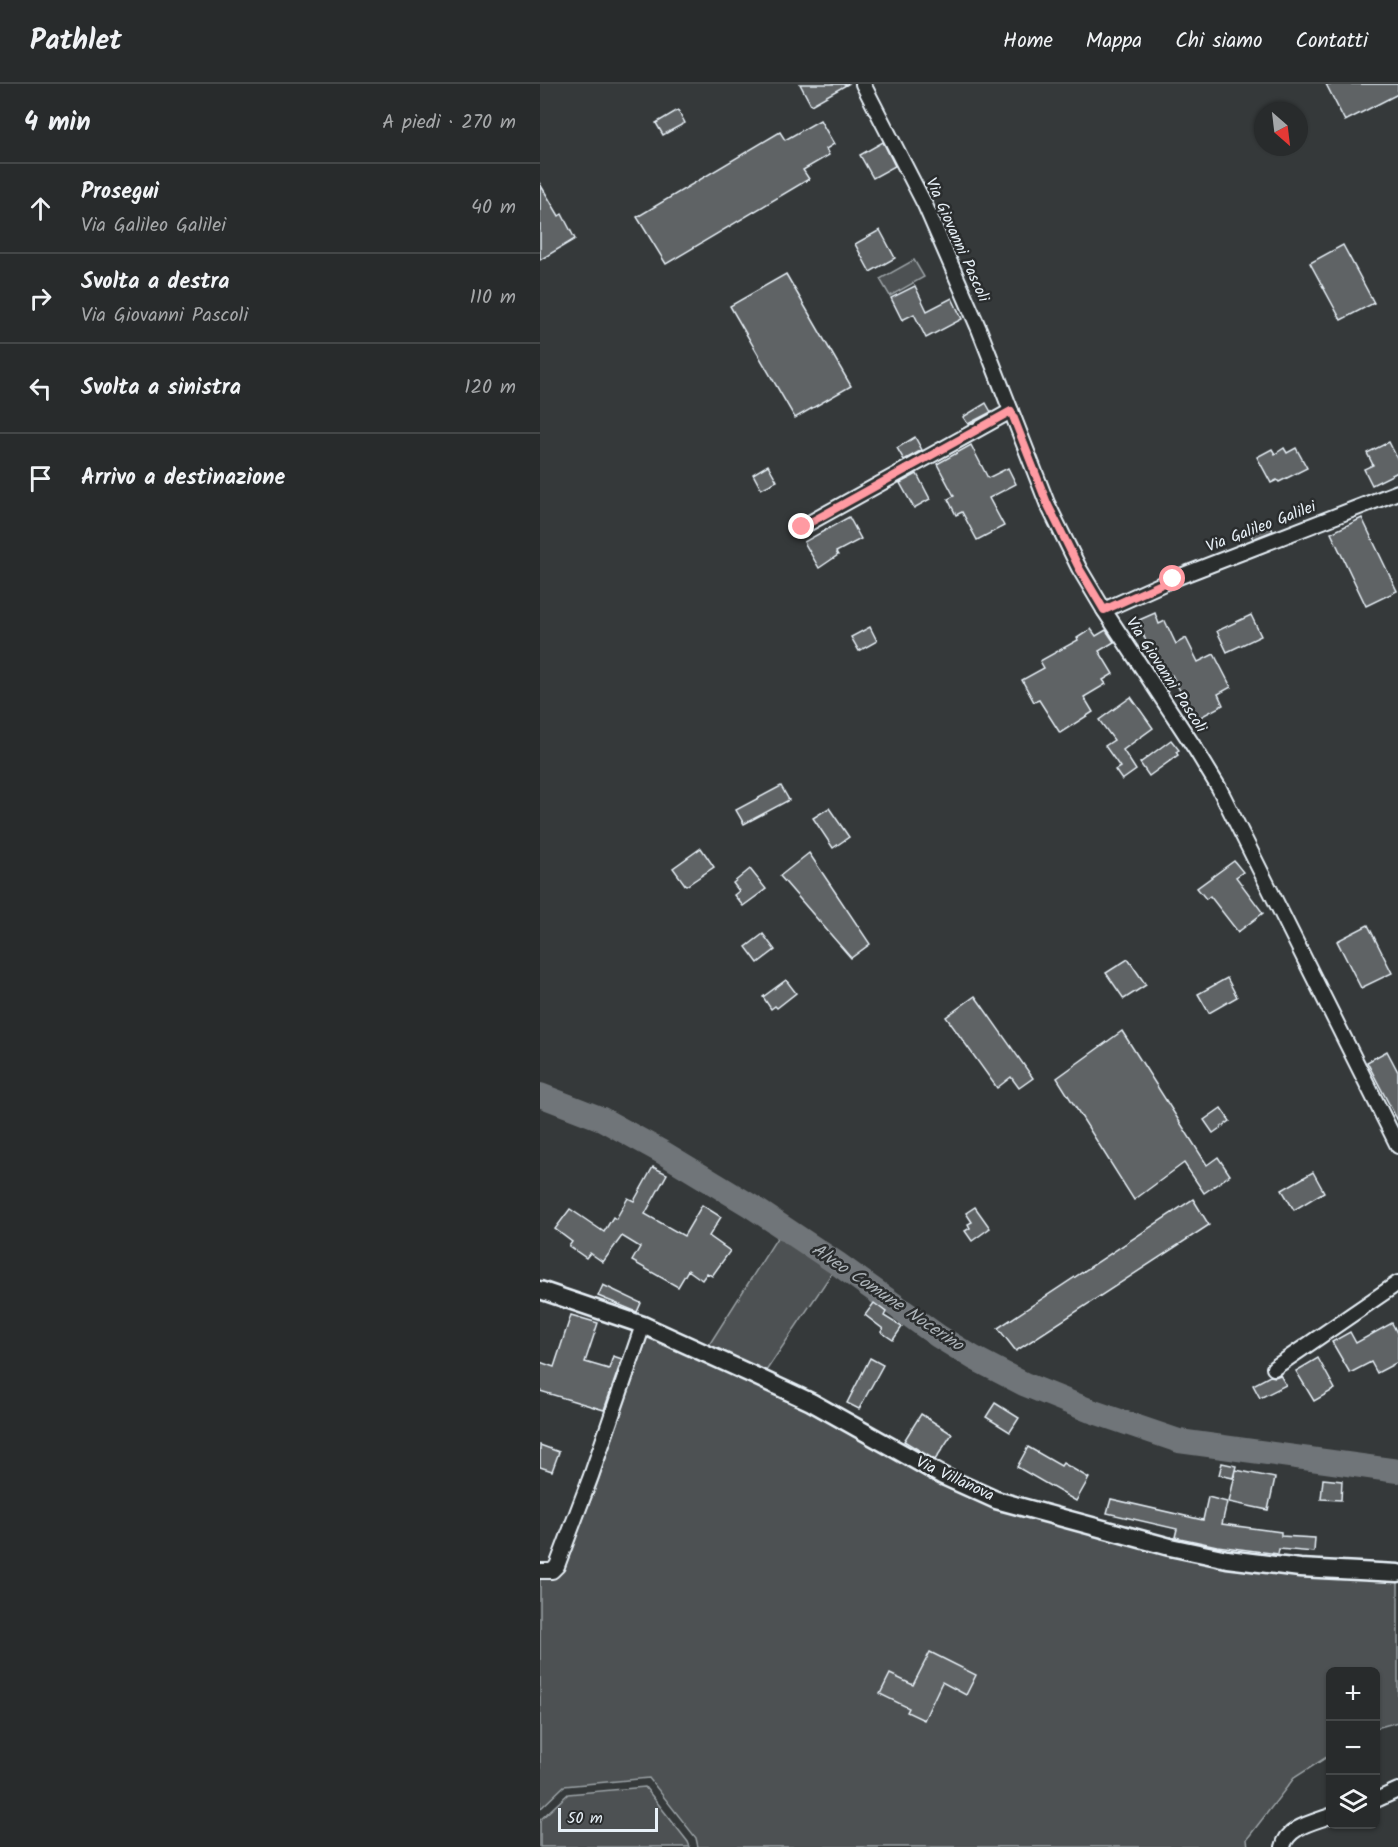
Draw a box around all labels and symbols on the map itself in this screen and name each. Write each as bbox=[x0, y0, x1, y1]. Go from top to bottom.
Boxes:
north arrow bbox=[1254, 102, 1308, 156]
street label: Via Giovanni Pascoli bbox=[918, 174, 996, 307]
street label: Via Galileo Galilei bbox=[1202, 494, 1321, 559]
route end bbox=[788, 513, 814, 539]
route start bbox=[1159, 565, 1185, 591]
street label: Via Giovanni Pascoli bbox=[1119, 612, 1214, 739]
water label: Alveo Comune Nocerino bbox=[805, 1236, 970, 1361]
street label: Via Villanova bbox=[912, 1450, 998, 1508]
scale bar bbox=[558, 1805, 658, 1832]

